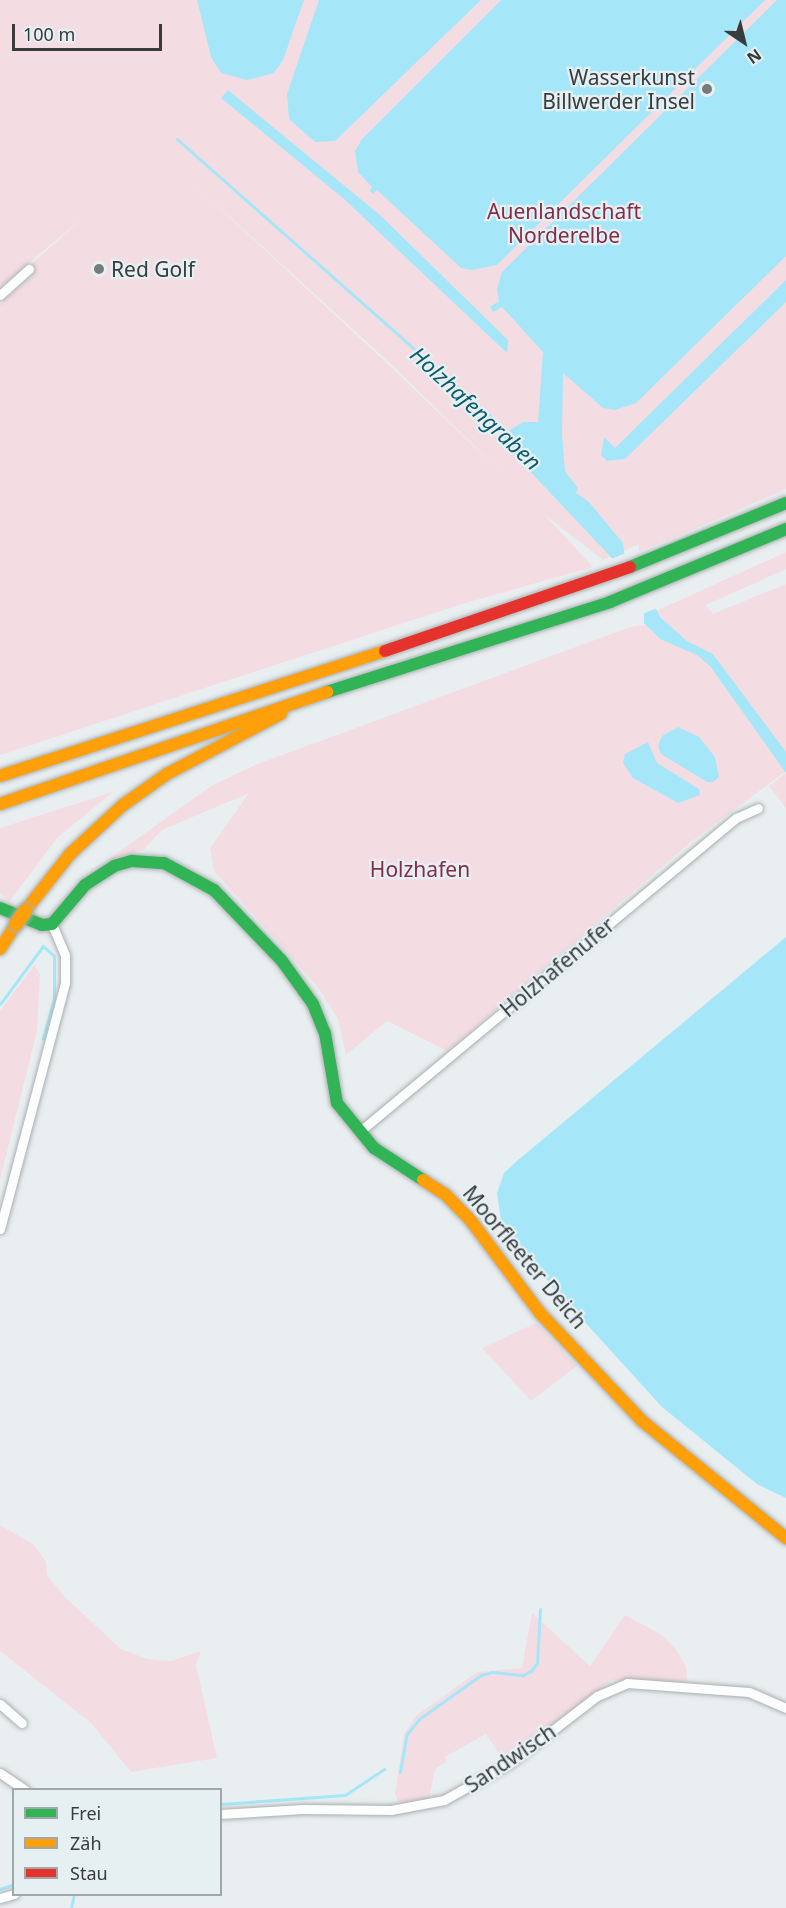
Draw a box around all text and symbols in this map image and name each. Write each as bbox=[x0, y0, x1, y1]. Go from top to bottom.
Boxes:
scale bar bbox=[15, 12, 165, 50]
north arrow bbox=[714, 12, 774, 72]
text: 100 m bbox=[23, 22, 75, 46]
text: N bbox=[743, 44, 766, 69]
place label: Wasserkunst Billwerder Insel bbox=[542, 64, 695, 114]
marker: Wasserkunst Billwerder Insel bbox=[700, 82, 714, 96]
park label: Auenlandschaft Norderelbe bbox=[487, 198, 641, 248]
place label: Red Golf bbox=[111, 256, 195, 282]
marker: Red Golf bbox=[92, 262, 106, 276]
water label: Holzhafengraben bbox=[405, 341, 547, 475]
park label: Holzhafen bbox=[370, 856, 470, 882]
street label: Holzhafenufer bbox=[495, 912, 619, 1022]
street label: Moorfleeter Deich bbox=[458, 1180, 592, 1334]
street label: Sandwisch bbox=[460, 1718, 560, 1798]
legend bbox=[12, 1788, 222, 1896]
text: Frei bbox=[70, 1801, 101, 1825]
text: Zäh bbox=[70, 1831, 102, 1855]
text: Stau bbox=[70, 1861, 108, 1885]

